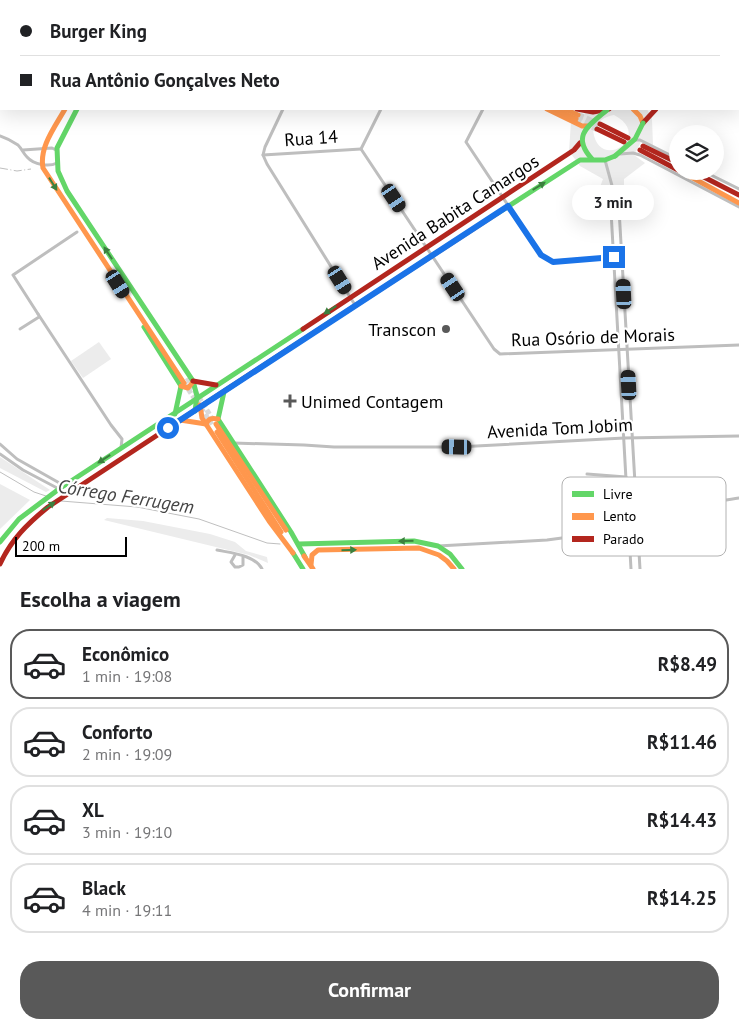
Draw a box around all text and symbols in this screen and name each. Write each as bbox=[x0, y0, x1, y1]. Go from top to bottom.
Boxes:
text: Burger King bbox=[50, 19, 147, 43]
text: Rua Antônio Gonçalves Neto bbox=[50, 68, 280, 92]
street label: Rua 14 bbox=[283, 125, 339, 151]
map controls bbox=[669, 125, 724, 180]
button: layers bbox=[669, 125, 724, 180]
street label: Avenida Babita Camargos bbox=[367, 149, 543, 275]
one-way arrow bbox=[48, 177, 58, 190]
car bbox=[379, 181, 408, 215]
one-way arrow bbox=[533, 181, 546, 190]
callout: 3 min bbox=[573, 184, 655, 220]
text: 3 min bbox=[593, 192, 633, 212]
one-way arrow bbox=[103, 246, 113, 260]
route end bbox=[603, 246, 625, 268]
car bbox=[325, 263, 354, 297]
car bbox=[103, 267, 132, 301]
car bbox=[438, 270, 467, 304]
car bbox=[615, 279, 632, 309]
one-way arrow bbox=[324, 305, 337, 315]
place label: Transcon bbox=[368, 318, 436, 341]
marker: Transcon bbox=[440, 323, 452, 335]
street label: Rua Osório de Morais bbox=[511, 323, 675, 351]
car bbox=[620, 370, 637, 400]
place label: Unimed Contagem bbox=[301, 390, 443, 413]
marker: Unimed Contagem bbox=[283, 394, 297, 408]
street label: Avenida Tom Jobim bbox=[487, 413, 633, 443]
route start bbox=[157, 417, 179, 439]
car bbox=[441, 439, 472, 455]
one-way arrow bbox=[98, 454, 111, 464]
water label: Córrego Ferrugem bbox=[56, 473, 196, 519]
legend bbox=[562, 477, 726, 556]
text: Livre bbox=[603, 485, 633, 503]
one-way arrow bbox=[42, 501, 56, 511]
text: Lento bbox=[603, 507, 636, 525]
text: Parado bbox=[603, 530, 644, 548]
scale bar bbox=[15, 534, 128, 557]
text: 200 m bbox=[22, 537, 60, 555]
one-way arrow bbox=[398, 537, 414, 545]
one-way arrow bbox=[341, 545, 357, 553]
text: Escolha a viagem bbox=[20, 585, 181, 613]
icon: car bbox=[22, 642, 67, 687]
text: Econômico bbox=[82, 642, 169, 666]
text: R$8.49 bbox=[658, 652, 717, 676]
text: 1 min · 19:08 bbox=[82, 666, 172, 686]
icon: car bbox=[22, 720, 67, 765]
text: Conforto bbox=[82, 720, 153, 744]
text: R$11.46 bbox=[647, 730, 717, 754]
text: 2 min · 19:09 bbox=[82, 744, 172, 764]
icon: car bbox=[22, 798, 67, 843]
text: XL bbox=[82, 798, 104, 822]
text: R$14.43 bbox=[647, 808, 717, 832]
text: 3 min · 19:10 bbox=[82, 822, 172, 842]
icon: car bbox=[22, 876, 67, 921]
text: Black bbox=[82, 876, 126, 900]
text: R$14.25 bbox=[647, 886, 717, 910]
text: 4 min · 19:11 bbox=[82, 900, 172, 920]
button: Confirmar bbox=[20, 961, 719, 1019]

